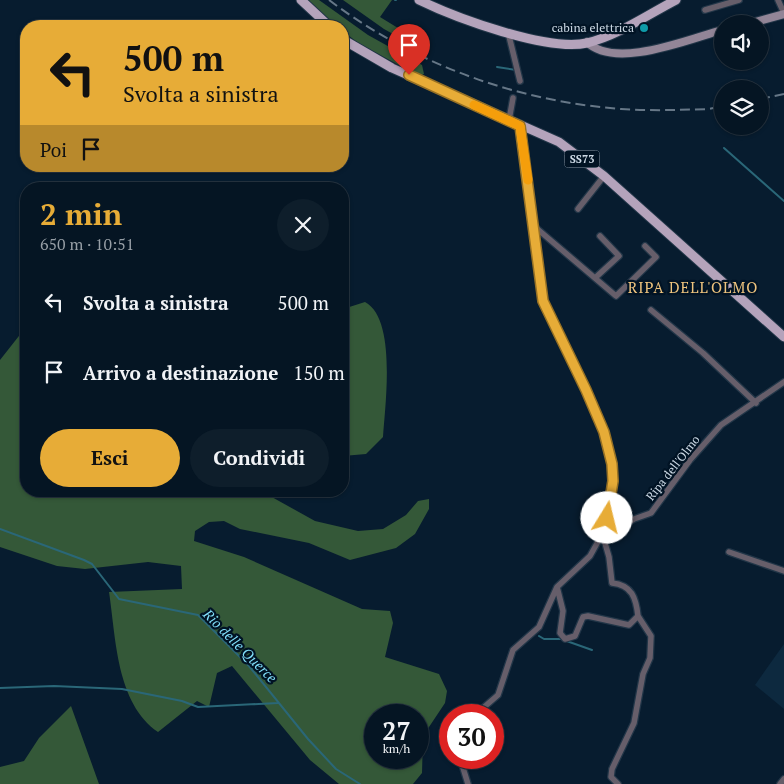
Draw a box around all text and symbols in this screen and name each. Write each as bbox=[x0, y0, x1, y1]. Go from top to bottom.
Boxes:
map controls bbox=[714, 15, 769, 135]
button: sound bbox=[714, 15, 769, 70]
place label: cabina elettrica bbox=[552, 20, 634, 35]
marker: cabina elettrica bbox=[638, 22, 650, 34]
pin bbox=[388, 24, 430, 75]
icon: arrive bbox=[395, 31, 423, 59]
text: 500 m bbox=[123, 35, 224, 81]
icon: left bbox=[40, 40, 105, 105]
text: Svolta a sinistra bbox=[123, 79, 279, 108]
button: layers bbox=[714, 80, 769, 135]
icon: arrive bbox=[77, 135, 105, 163]
text: Poi bbox=[40, 137, 67, 162]
road number: SS73 bbox=[564, 150, 600, 168]
text: 2 min bbox=[40, 194, 122, 234]
button: close bbox=[277, 199, 329, 251]
text: 650 m · 10:51 bbox=[40, 233, 134, 255]
district label: RIPA DELL'OLMO bbox=[628, 277, 758, 297]
icon: left bbox=[40, 288, 68, 316]
text: Svolta a sinistra bbox=[83, 290, 229, 315]
text: 500 m bbox=[278, 290, 329, 315]
icon: arrive bbox=[40, 358, 68, 386]
text: Arrivo a destinazione bbox=[83, 360, 278, 385]
text: 150 m bbox=[293, 360, 345, 385]
button: Esci bbox=[40, 429, 180, 487]
button: Condividi bbox=[190, 429, 329, 487]
street label: Ripa dell'Olmo bbox=[642, 432, 703, 503]
position arrow bbox=[580, 491, 632, 543]
water label: Rio delle Querce bbox=[199, 604, 282, 687]
speed limit sign: 30 bbox=[439, 704, 504, 769]
text: 27 bbox=[382, 714, 411, 747]
text: km/h bbox=[383, 741, 410, 756]

